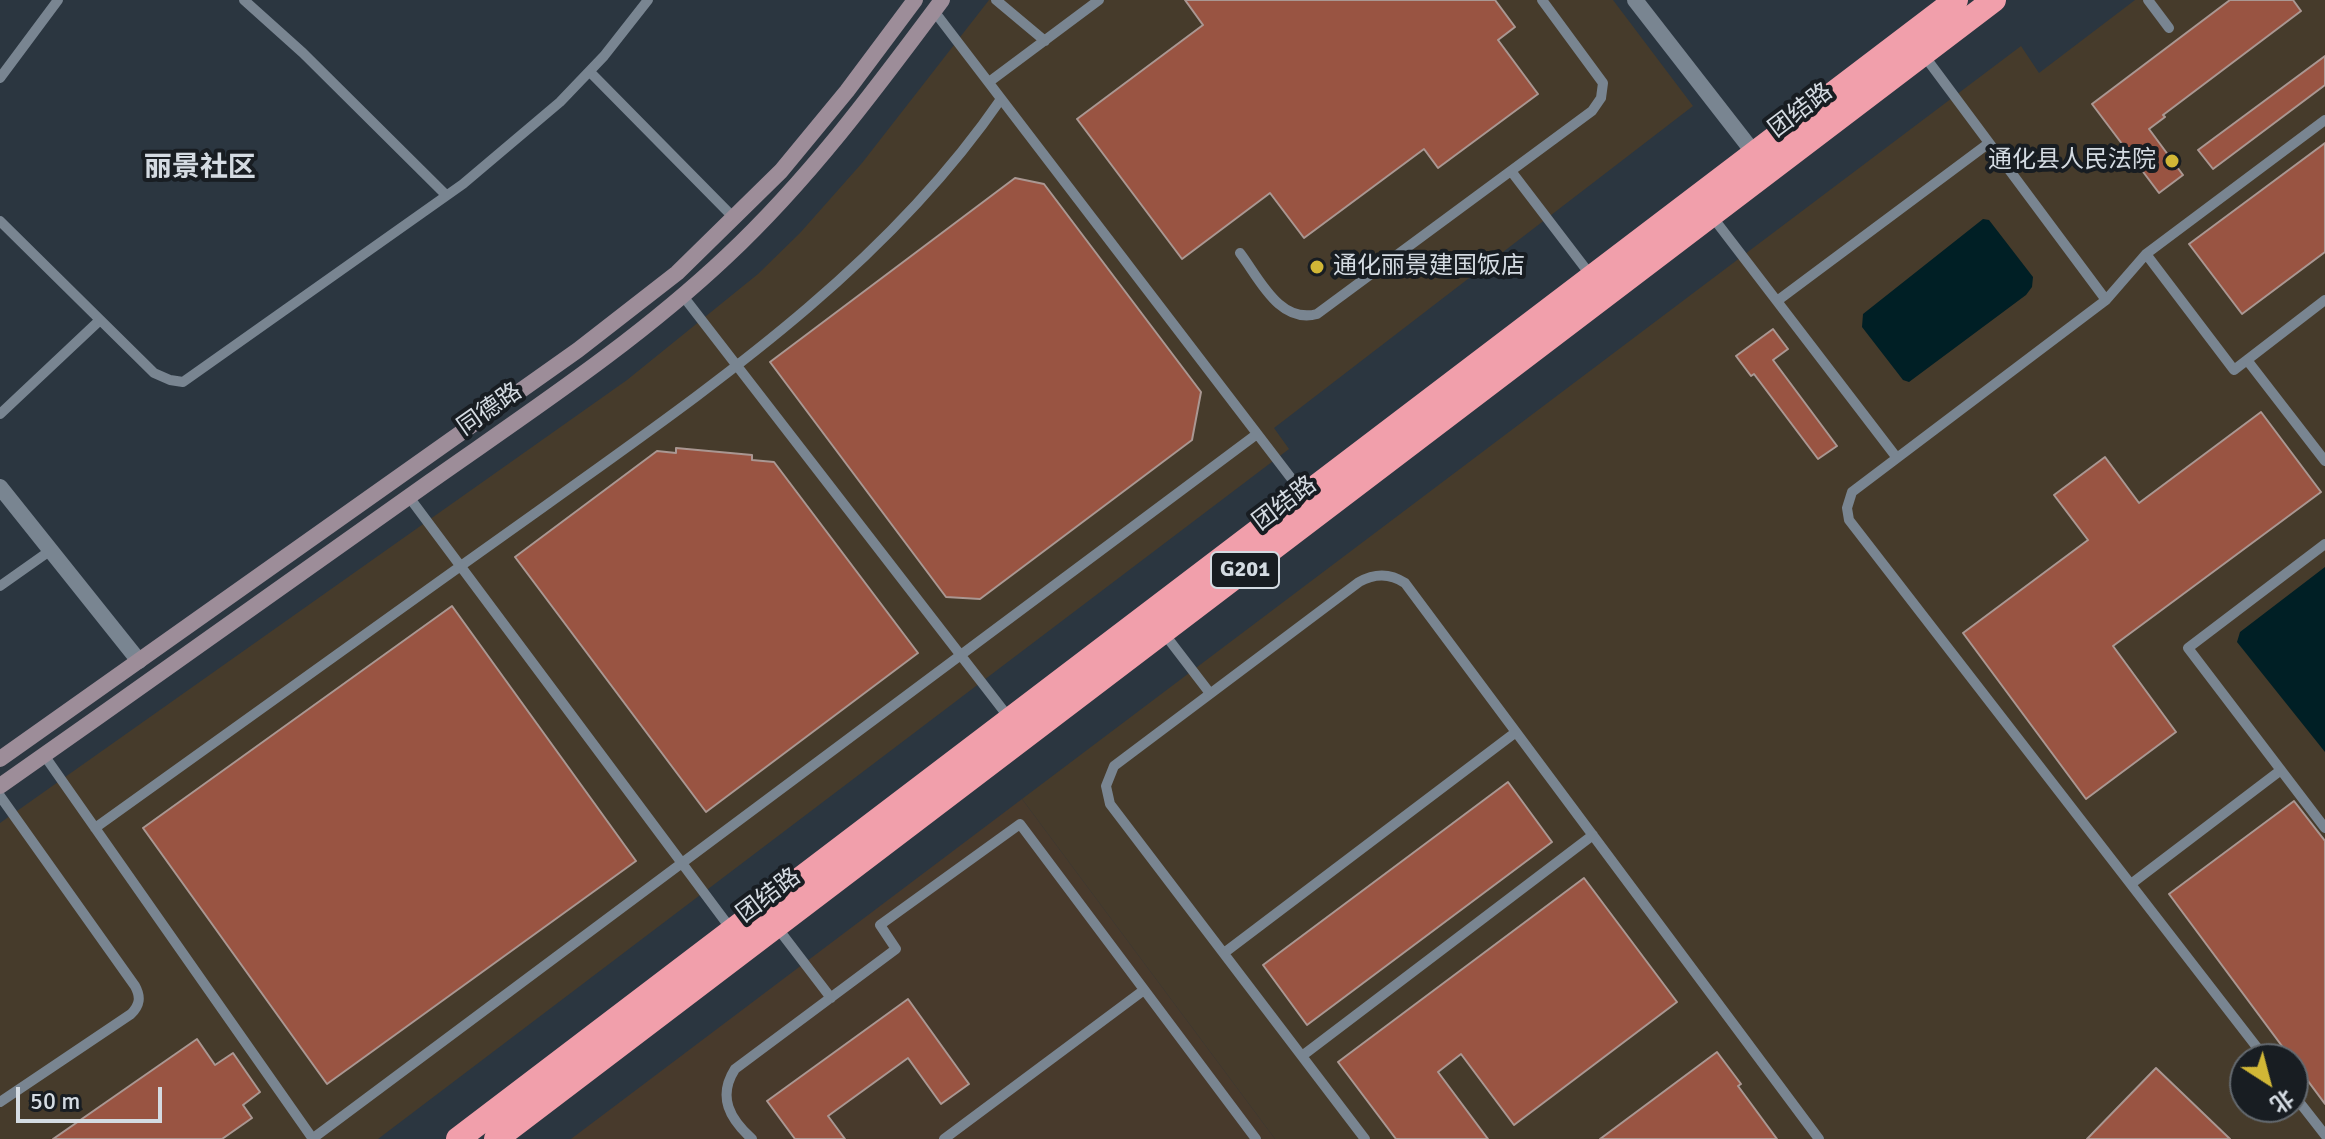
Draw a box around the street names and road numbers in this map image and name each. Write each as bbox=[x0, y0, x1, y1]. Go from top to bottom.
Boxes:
street label: 团结路 bbox=[1764, 78, 1838, 144]
street label: 同德路 bbox=[452, 378, 528, 442]
street label: 团结路 bbox=[1248, 471, 1322, 537]
road number: G201 bbox=[1211, 552, 1279, 588]
street label: 团结路 bbox=[732, 863, 806, 929]

